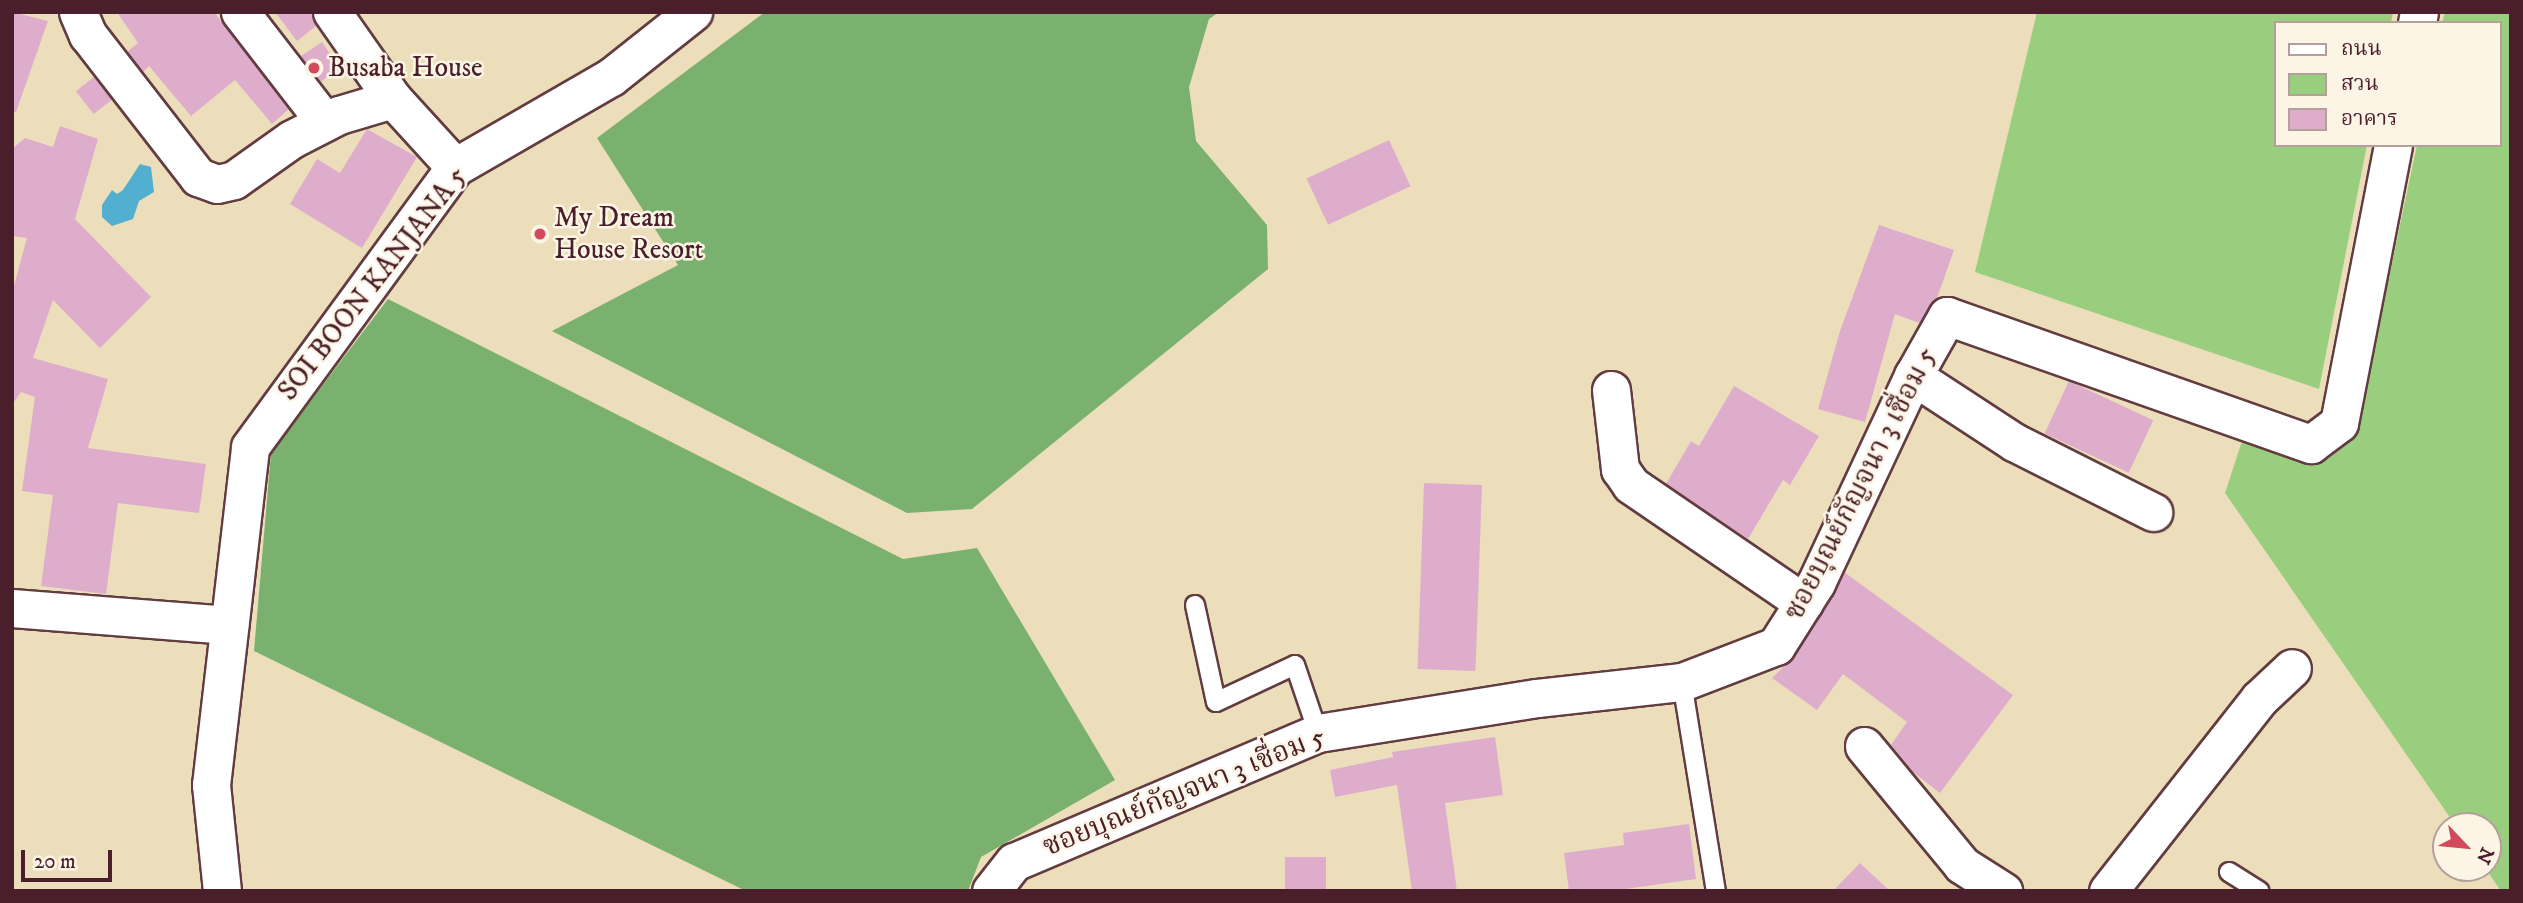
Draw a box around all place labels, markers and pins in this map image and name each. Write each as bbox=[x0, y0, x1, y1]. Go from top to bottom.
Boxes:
place label: Busaba House bbox=[328, 51, 483, 85]
marker: Busaba House bbox=[306, 60, 322, 76]
place label: My Dream House Resort bbox=[554, 201, 704, 267]
marker: My Dream House Resort bbox=[532, 226, 548, 242]

